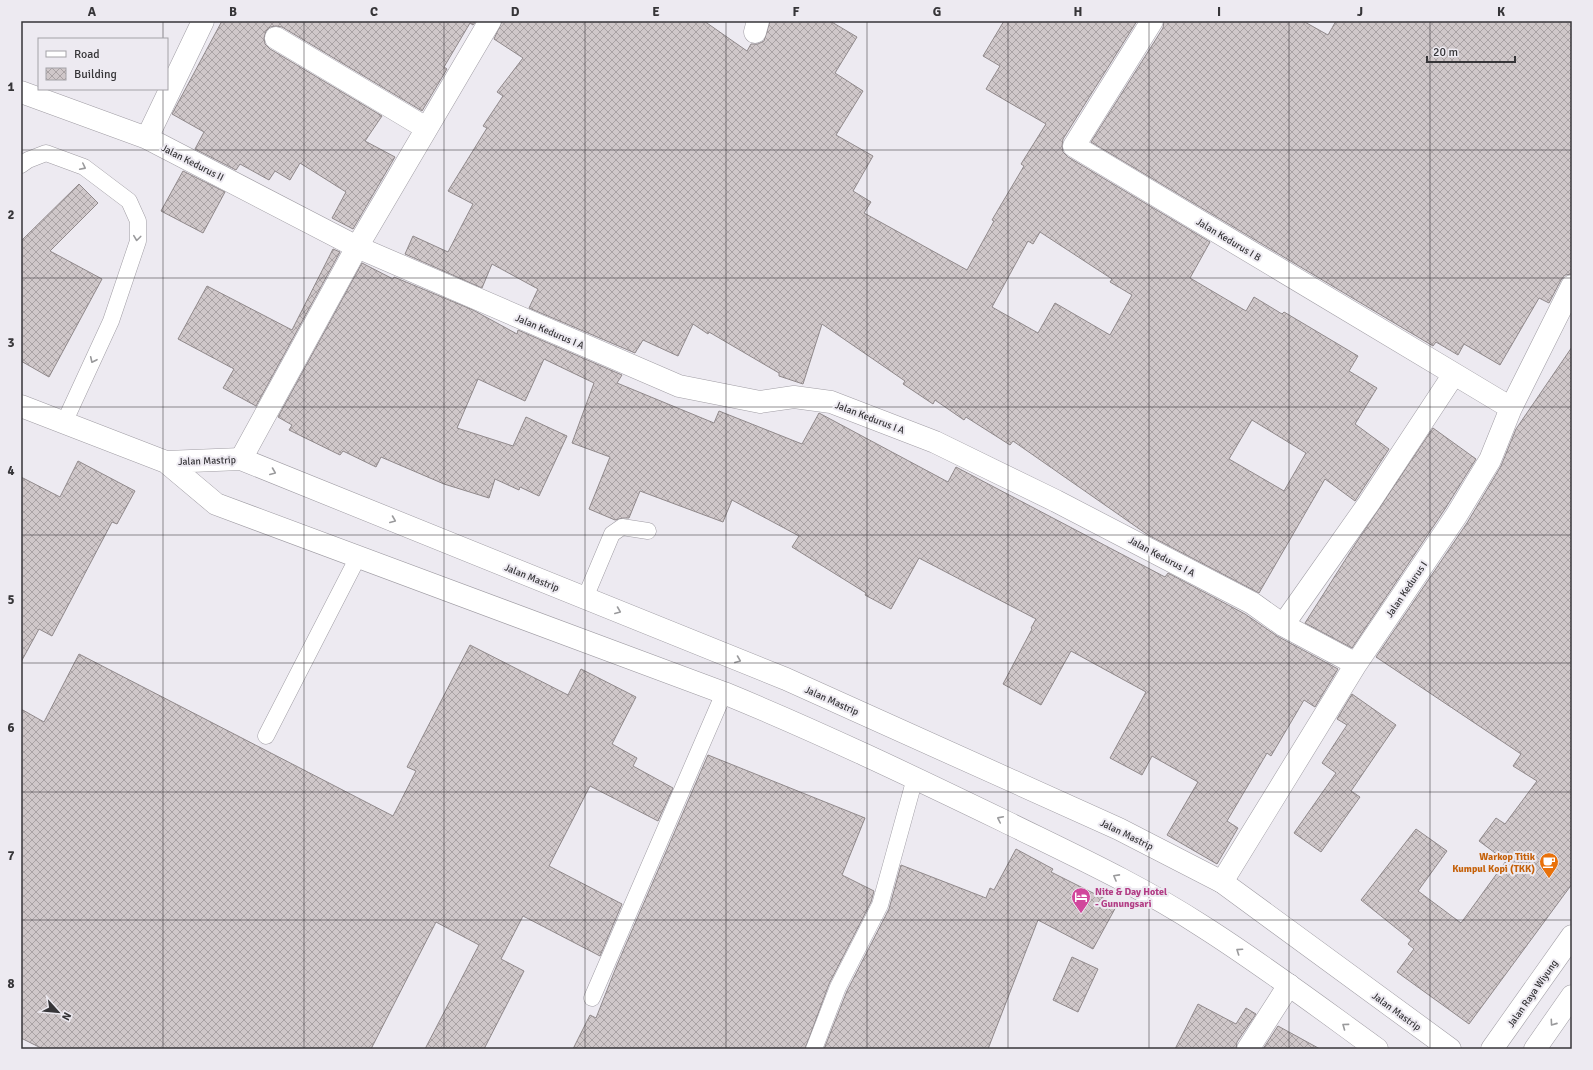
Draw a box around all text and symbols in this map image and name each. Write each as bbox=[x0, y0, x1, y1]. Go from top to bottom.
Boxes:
text: A bbox=[88, 4, 97, 20]
text: B bbox=[229, 4, 237, 20]
text: C bbox=[370, 4, 378, 20]
text: D bbox=[511, 4, 520, 20]
text: E bbox=[652, 4, 660, 20]
text: F bbox=[793, 4, 800, 20]
text: G bbox=[933, 4, 941, 20]
text: H bbox=[1074, 4, 1082, 20]
text: I bbox=[1217, 4, 1221, 20]
text: J bbox=[1357, 4, 1363, 20]
text: K bbox=[1497, 4, 1505, 20]
legend bbox=[38, 38, 168, 90]
scale bar bbox=[1427, 38, 1515, 64]
text: 20 m bbox=[1433, 45, 1458, 60]
text: Road bbox=[74, 47, 100, 62]
text: Building bbox=[74, 67, 117, 82]
text: 1 bbox=[7, 79, 15, 95]
street label: Jalan Kedurus II bbox=[159, 142, 226, 184]
one-way arrow bbox=[78, 162, 86, 170]
text: 2 bbox=[7, 207, 15, 223]
street label: Jalan Kedurus I B bbox=[1194, 216, 1263, 264]
one-way arrow bbox=[133, 235, 142, 242]
street label: Jalan Kedurus I A bbox=[513, 312, 586, 352]
text: 3 bbox=[7, 335, 15, 351]
one-way arrow bbox=[90, 356, 98, 364]
street label: Jalan Kedurus I A bbox=[833, 399, 906, 437]
street label: Jalan Mastrip bbox=[178, 454, 236, 468]
text: 4 bbox=[7, 463, 15, 479]
one-way arrow bbox=[269, 467, 276, 475]
one-way arrow bbox=[390, 516, 397, 524]
street label: Jalan Kedurus I A bbox=[1126, 534, 1197, 579]
street label: Jalan Kedurus I bbox=[1384, 559, 1430, 620]
street label: Jalan Mastrip bbox=[503, 562, 561, 594]
text: 5 bbox=[7, 592, 15, 608]
one-way arrow bbox=[613, 606, 621, 614]
one-way arrow bbox=[735, 655, 742, 663]
street label: Jalan Mastrip bbox=[803, 684, 860, 718]
text: 6 bbox=[7, 720, 15, 736]
one-way arrow bbox=[996, 816, 1004, 824]
street label: Jalan Mastrip bbox=[1098, 817, 1155, 853]
text: 7 bbox=[7, 848, 15, 864]
place label: Warkop Titik Kumpul Kopi (TKK) bbox=[1452, 851, 1536, 875]
cafe icon: Warkop Titik Kumpul Kopi (TKK) bbox=[1538, 851, 1560, 879]
one-way arrow bbox=[1113, 874, 1120, 881]
hotel icon: Nite & Day Hotel - Gunungsari bbox=[1070, 886, 1092, 914]
place label: Nite & Day Hotel - Gunungsari bbox=[1095, 886, 1167, 910]
one-way arrow bbox=[1237, 949, 1244, 956]
street label: Jalan Raya Wiyung bbox=[1505, 958, 1561, 1030]
text: 8 bbox=[7, 976, 15, 992]
street label: Jalan Mastrip bbox=[1369, 990, 1423, 1034]
north arrow bbox=[38, 992, 78, 1032]
text: N bbox=[59, 1010, 74, 1023]
one-way arrow bbox=[1551, 1018, 1558, 1025]
one-way arrow bbox=[1343, 1024, 1350, 1031]

